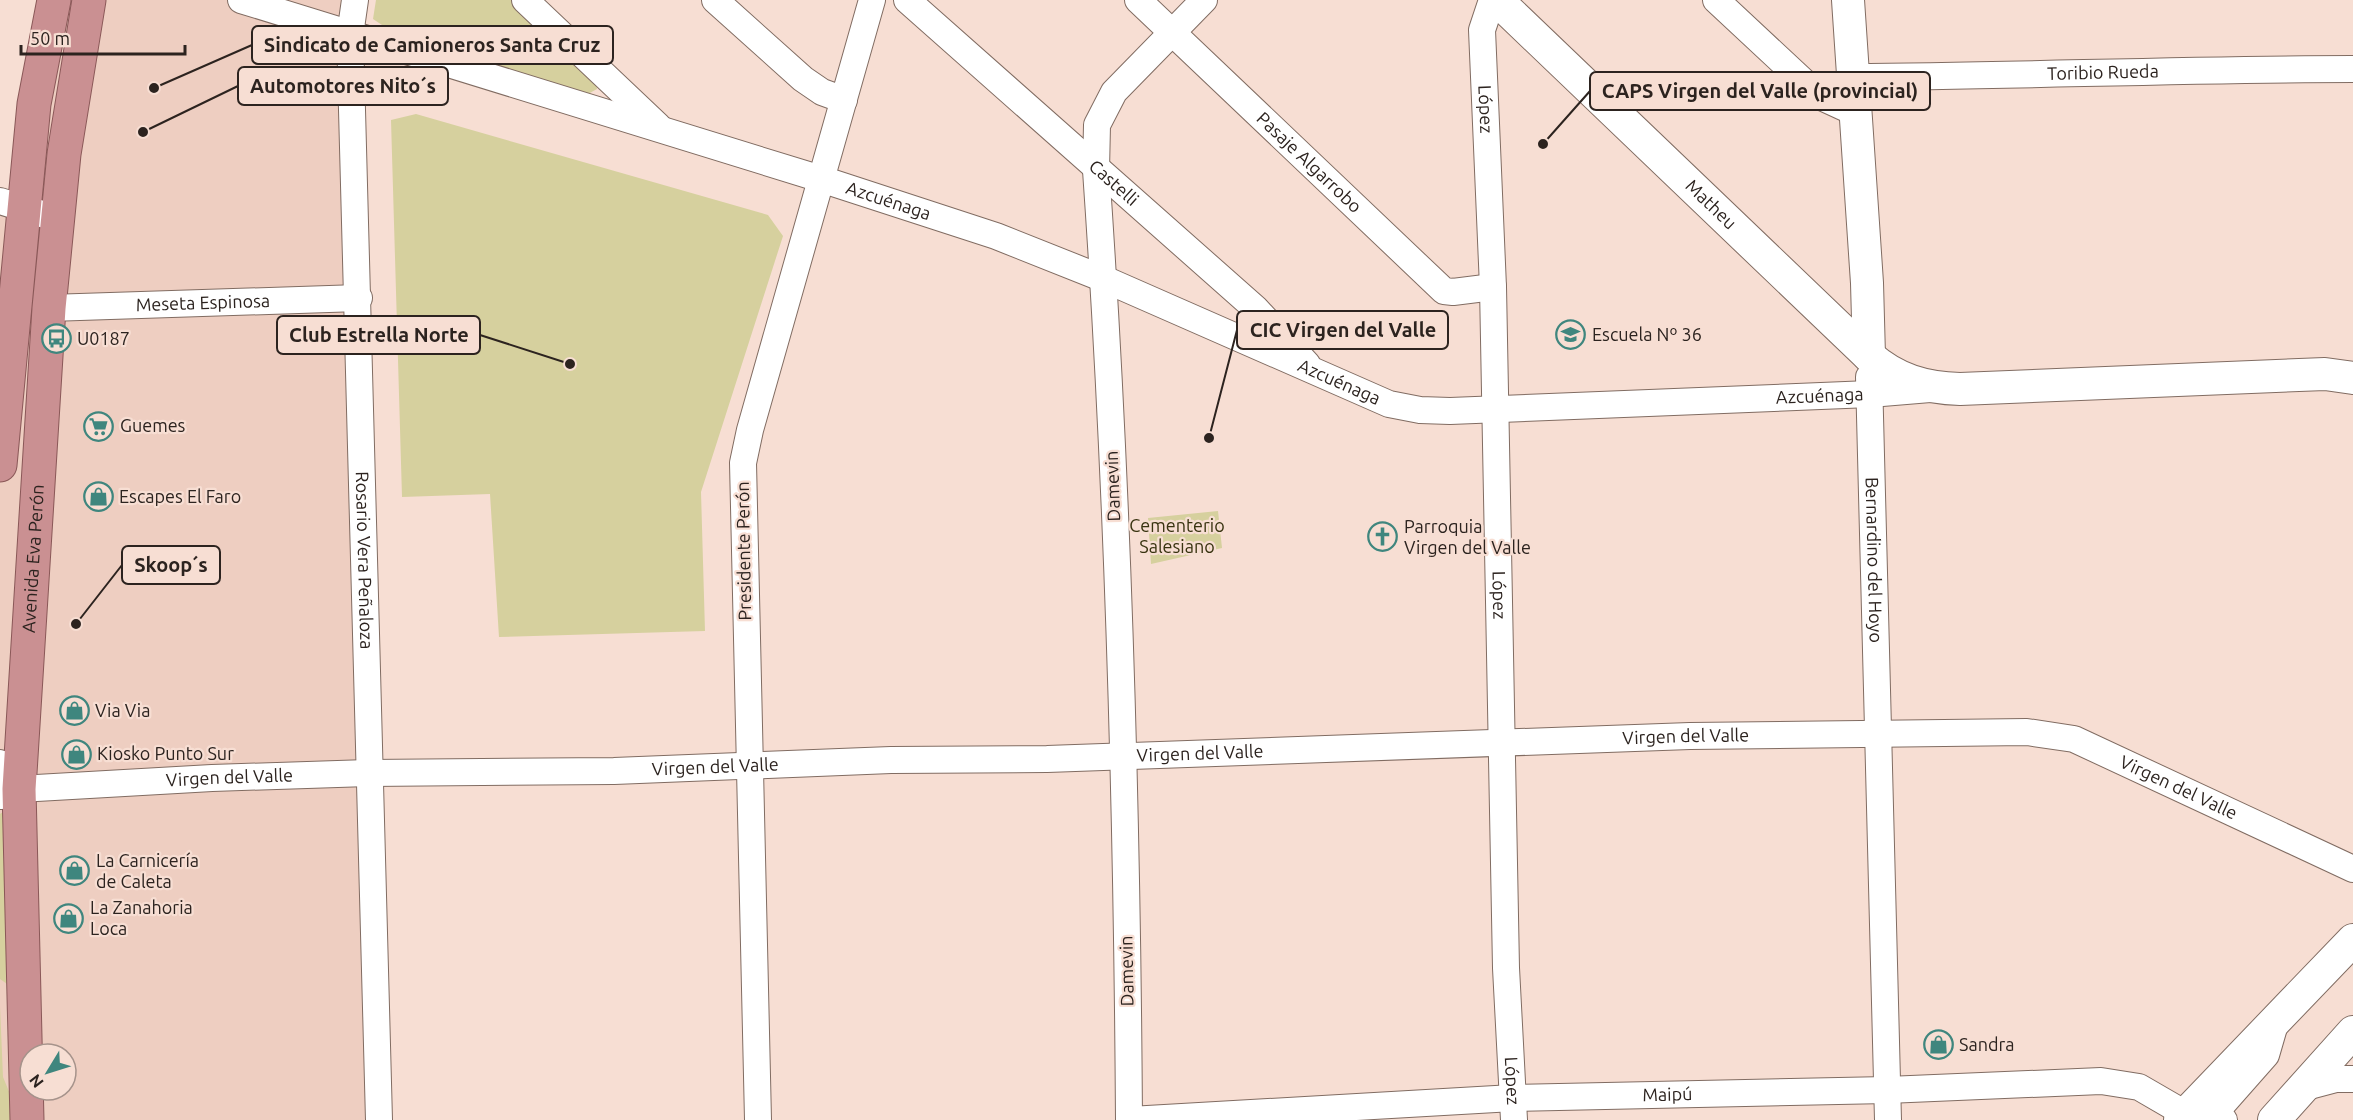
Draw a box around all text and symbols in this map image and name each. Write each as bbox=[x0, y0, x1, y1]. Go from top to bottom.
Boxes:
scale bar bbox=[21, 18, 184, 56]
callout: Sindicato de Camioneros Santa Cruz bbox=[252, 26, 613, 64]
text: 50 m bbox=[30, 28, 70, 48]
text: Sindicato de Camioneros Santa Cruz bbox=[264, 33, 600, 56]
street label: Toribio Rueda bbox=[2047, 60, 2159, 83]
callout: Automotores Nito´s bbox=[238, 67, 448, 105]
callout: CAPS Virgen del Valle (provincial) bbox=[1590, 72, 1930, 110]
text: Automotores Nito´s bbox=[250, 74, 436, 97]
text: CAPS Virgen del Valle (provincial) bbox=[1602, 79, 1918, 102]
street label: López bbox=[1475, 85, 1497, 134]
street label: Pasaje Algarrobo bbox=[1253, 108, 1366, 216]
street label: Castelli bbox=[1086, 155, 1143, 209]
street label: Matheu bbox=[1682, 175, 1741, 233]
street label: Azcuénaga bbox=[844, 177, 934, 223]
street label: Meseta Espinosa bbox=[135, 290, 270, 314]
callout: CIC Virgen del Valle bbox=[1237, 311, 1448, 349]
callout: Club Estrella Norte bbox=[277, 316, 480, 354]
text: CIC Virgen del Valle bbox=[1250, 318, 1436, 341]
school or university icon: Escuela Nº 36 bbox=[1555, 319, 1587, 351]
bus stop icon: U0187 bbox=[40, 323, 72, 355]
text: Club Estrella Norte bbox=[289, 323, 469, 346]
place label: Escuela Nº 36 bbox=[1592, 324, 1702, 344]
place label: U0187 bbox=[77, 328, 130, 348]
street label: Azcuénaga bbox=[1295, 354, 1384, 408]
street label: Azcuénaga bbox=[1775, 383, 1864, 407]
supermarket icon: Guemes bbox=[83, 410, 115, 442]
place label: Guemes bbox=[120, 415, 186, 435]
street label: Damevin bbox=[1101, 450, 1123, 522]
street label: Rosario Vera Peñaloza bbox=[353, 471, 377, 650]
street label: Bernardino del Hoyo bbox=[1863, 477, 1887, 643]
shop icon: Escapes El Faro bbox=[82, 481, 114, 513]
street label: Presidente Perón bbox=[732, 481, 754, 621]
street label: Avenida Eva Perón bbox=[18, 484, 47, 633]
place label: Escapes El Faro bbox=[119, 486, 241, 506]
park label: Cementerio Salesiano bbox=[1129, 515, 1225, 556]
place label: Parroquia Virgen del Valle bbox=[1404, 516, 1531, 557]
church icon: Parroquia Virgen del Valle bbox=[1367, 521, 1399, 553]
callout: Skoop´s bbox=[122, 546, 220, 584]
text: Skoop´s bbox=[134, 553, 208, 576]
street label: López bbox=[1489, 571, 1510, 619]
shop icon: Via Via bbox=[58, 695, 90, 727]
place label: Via Via bbox=[95, 700, 150, 720]
street label: Virgen del Valle bbox=[1622, 724, 1749, 747]
shop icon: Kiosko Punto Sur bbox=[60, 738, 92, 770]
street label: Virgen del Valle bbox=[1136, 740, 1264, 765]
place label: Kiosko Punto Sur bbox=[97, 743, 234, 763]
street label: Virgen del Valle bbox=[2117, 751, 2241, 823]
street label: Virgen del Valle bbox=[651, 753, 779, 778]
street label: Virgen del Valle bbox=[165, 764, 293, 790]
place label: La Carnicería de Caleta bbox=[96, 850, 199, 891]
shop icon: La Carnicería de Caleta bbox=[59, 855, 91, 887]
place label: La Zanahoria Loca bbox=[90, 897, 193, 938]
shop icon: La Zanahoria Loca bbox=[53, 902, 85, 934]
street label: Damevin bbox=[1115, 935, 1137, 1007]
shop icon: Sandra bbox=[1922, 1029, 1954, 1061]
place label: Sandra bbox=[1959, 1034, 2015, 1054]
north arrow bbox=[18, 1042, 78, 1102]
street label: López bbox=[1502, 1056, 1524, 1106]
text: N bbox=[25, 1071, 47, 1091]
street label: Maipú bbox=[1642, 1083, 1693, 1104]

